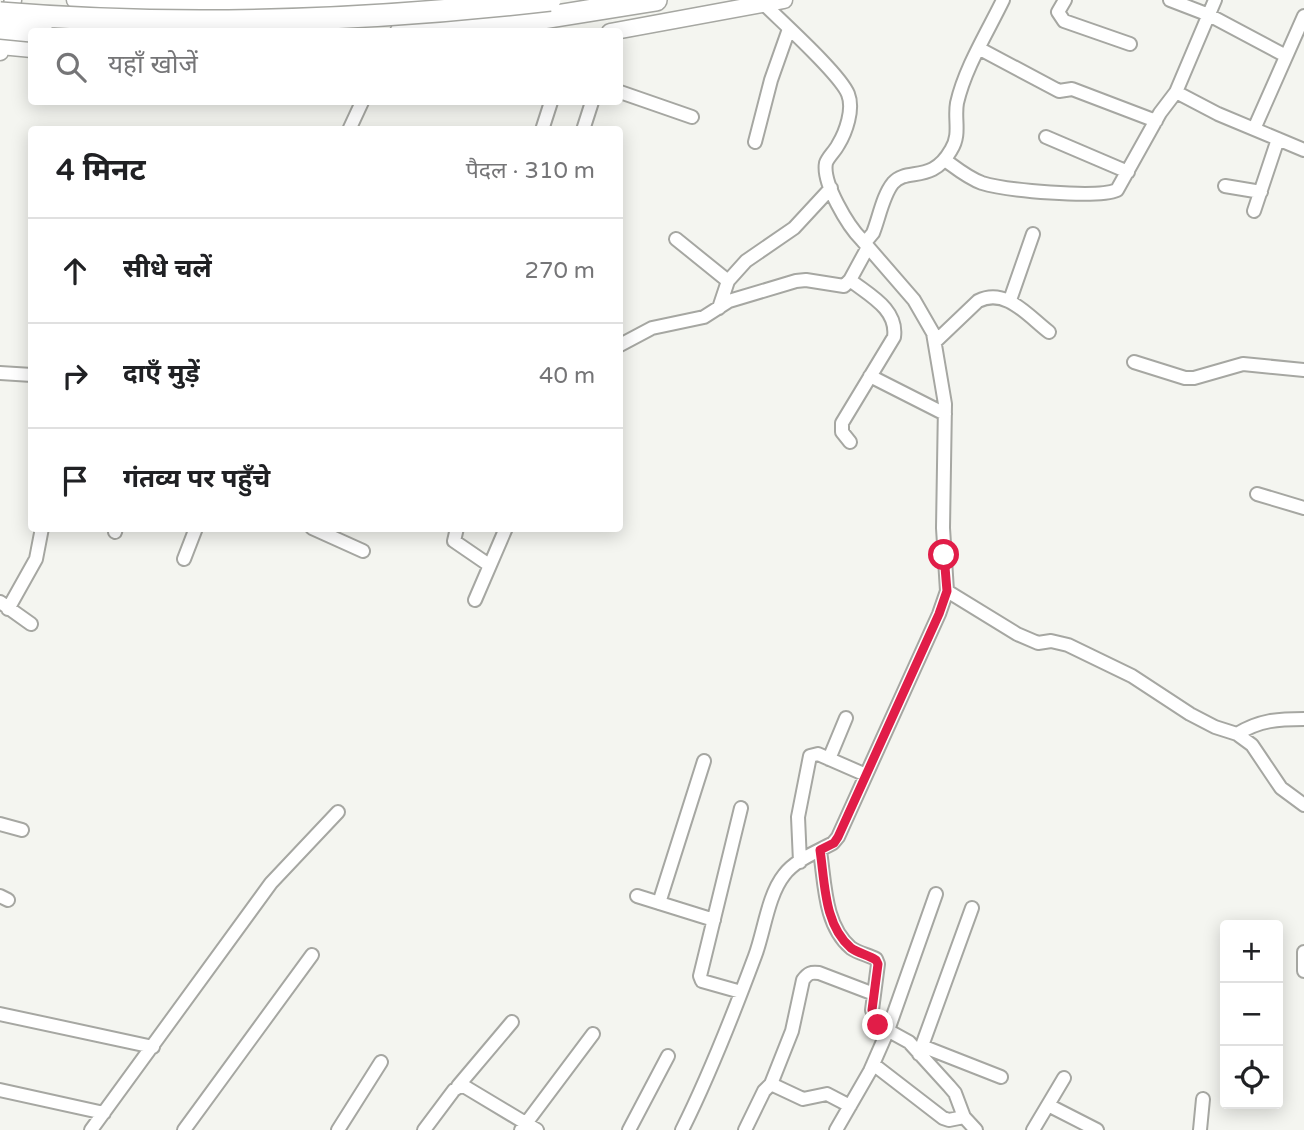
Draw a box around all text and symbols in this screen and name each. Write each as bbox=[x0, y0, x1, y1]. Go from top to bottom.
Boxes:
search box bbox=[28, 28, 623, 105]
icon: search bbox=[52, 48, 90, 86]
text: यहाँ खोजें bbox=[108, 49, 198, 80]
text: 4 मिनट bbox=[56, 152, 146, 189]
text: पैदल · 310 m bbox=[466, 157, 595, 185]
icon: ahead bbox=[56, 252, 94, 290]
text: सीधे चलें bbox=[123, 253, 212, 284]
text: 270 m bbox=[525, 257, 595, 285]
icon: right bbox=[56, 357, 94, 395]
text: दाएँ मुड़ें bbox=[123, 358, 200, 389]
text: 40 m bbox=[539, 362, 595, 390]
icon: arrive bbox=[56, 462, 94, 500]
text: गंतव्य पर पहुँचे bbox=[123, 463, 270, 494]
route start bbox=[928, 539, 959, 570]
map controls bbox=[1220, 920, 1283, 1109]
button: + bbox=[1220, 920, 1283, 983]
button: − bbox=[1220, 983, 1283, 1046]
route end bbox=[862, 1009, 893, 1040]
button: locate bbox=[1220, 1046, 1283, 1109]

